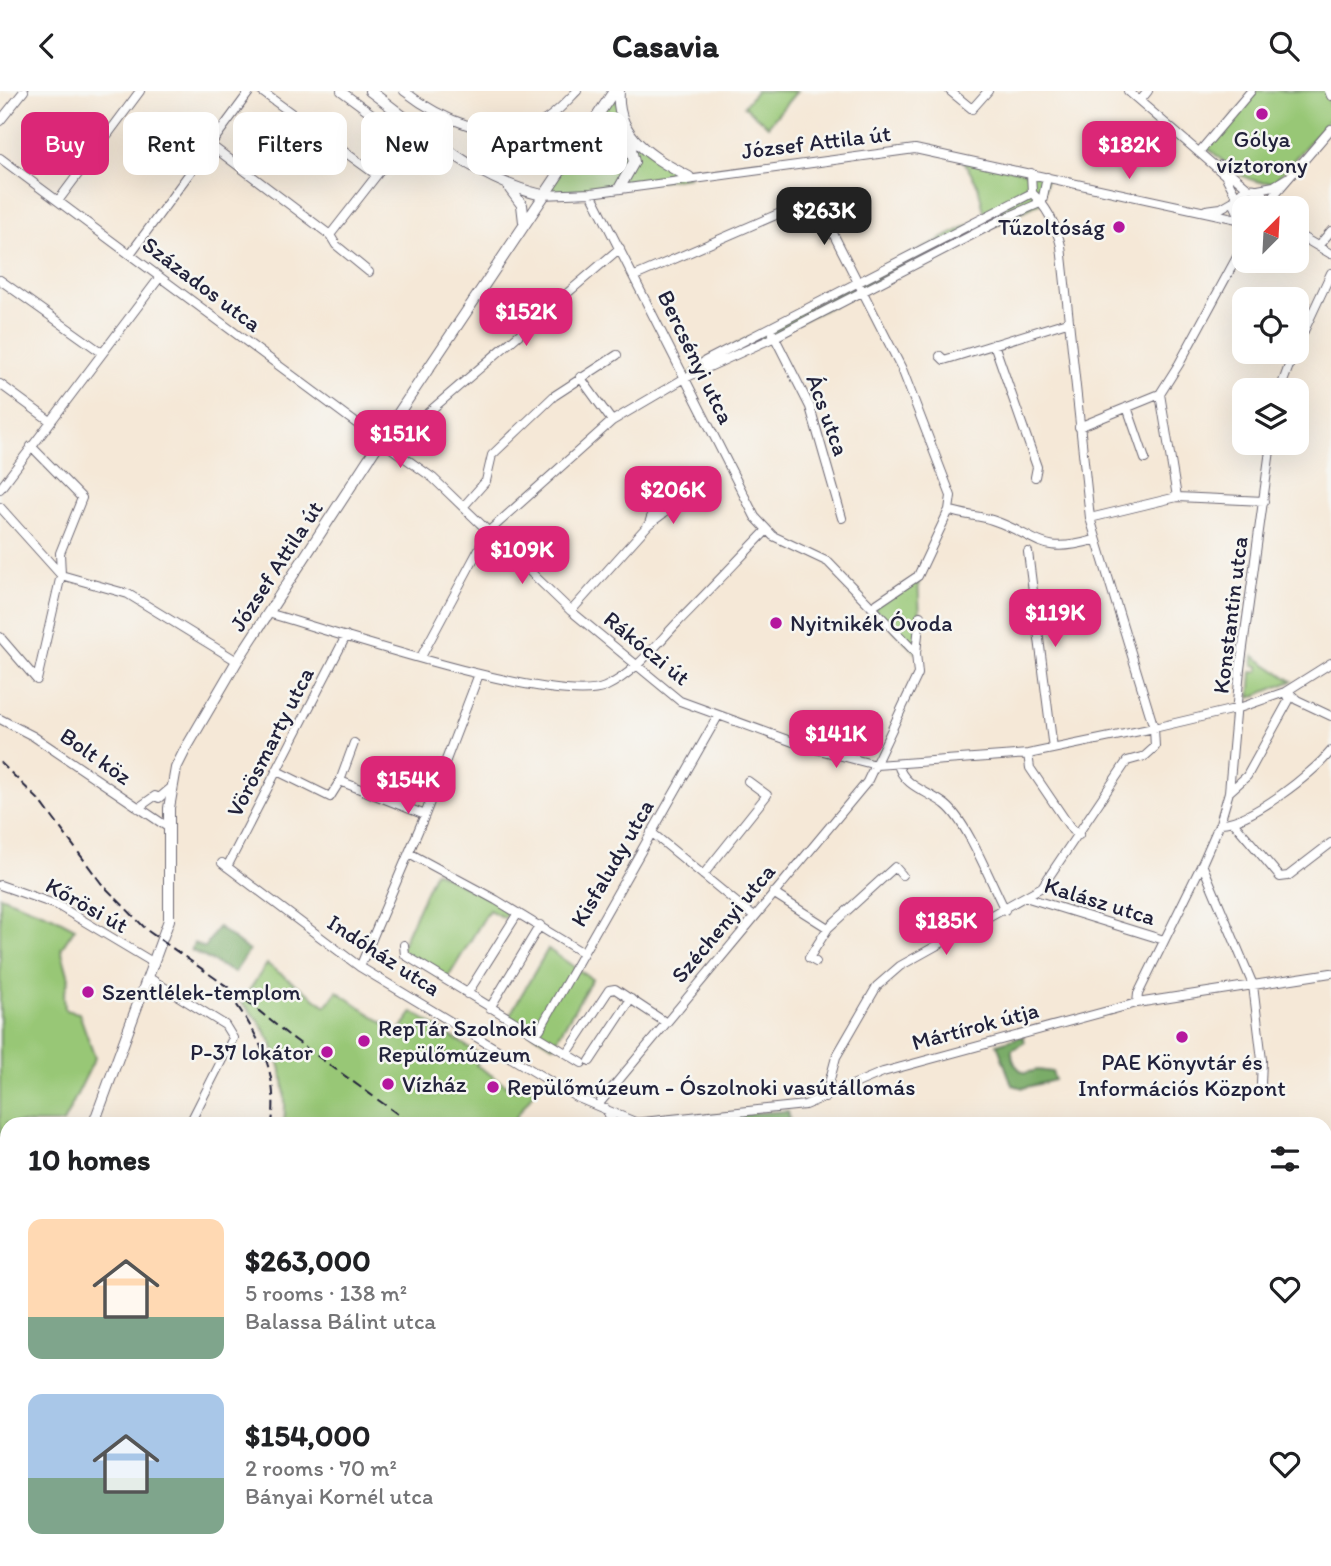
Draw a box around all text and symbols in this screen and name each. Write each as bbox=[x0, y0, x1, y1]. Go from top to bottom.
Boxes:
icon: back bbox=[28, 27, 66, 65]
text: Casavia bbox=[612, 27, 719, 65]
icon: search bbox=[1265, 27, 1303, 65]
marker: Gólya víztorony bbox=[1254, 106, 1270, 122]
chip: Buy bbox=[21, 112, 109, 175]
chip: Rent bbox=[123, 112, 219, 175]
chip: Filters bbox=[233, 112, 347, 175]
chip: New bbox=[361, 112, 453, 175]
chip: Apartment bbox=[467, 112, 627, 175]
street label: József Attila út bbox=[740, 119, 893, 165]
pin: $182K bbox=[1080, 122, 1178, 181]
place label: Gólya víztorony bbox=[1216, 125, 1308, 179]
text: $182K bbox=[1098, 130, 1160, 158]
pin: $263K bbox=[775, 187, 873, 247]
text: $263K bbox=[792, 196, 856, 224]
north arrow bbox=[1232, 196, 1309, 273]
map controls bbox=[1232, 196, 1309, 455]
place label: Tűzoltóság bbox=[998, 213, 1105, 241]
marker: Tűzoltóság bbox=[1111, 219, 1127, 235]
street label: Százados utca bbox=[137, 230, 267, 338]
street label: Bercsényi utca bbox=[652, 285, 741, 429]
button: locate bbox=[1232, 287, 1309, 364]
pin: $152K bbox=[477, 289, 575, 348]
text: $152K bbox=[495, 297, 557, 325]
street label: Ács utca bbox=[800, 371, 856, 459]
button: layers bbox=[1232, 378, 1309, 455]
pin: $151K bbox=[351, 411, 449, 470]
text: $151K bbox=[370, 419, 430, 447]
pin: $206K bbox=[624, 467, 722, 526]
text: $206K bbox=[641, 475, 705, 503]
street label: József Attila út bbox=[223, 495, 329, 637]
pin: $109K bbox=[473, 526, 571, 586]
text: $109K bbox=[490, 535, 554, 563]
street label: Konstantin utca bbox=[1206, 535, 1254, 695]
pin: $119K bbox=[1006, 589, 1104, 649]
text: $119K bbox=[1025, 598, 1085, 626]
street label: Rákóczi út bbox=[598, 605, 696, 691]
place label: Nyitnikék Óvoda bbox=[790, 609, 953, 637]
marker: Nyitnikék Óvoda bbox=[768, 615, 784, 631]
street label: Vörösmarty utca bbox=[220, 662, 320, 822]
pin: $141K bbox=[787, 711, 885, 770]
text: $141K bbox=[805, 719, 867, 747]
street label: Bolt köz bbox=[55, 721, 137, 791]
pin: $154K bbox=[359, 757, 457, 816]
text: $154K bbox=[377, 765, 439, 793]
street label: Kisfaludy utca bbox=[564, 794, 660, 932]
street label: Széchenyi utca bbox=[665, 858, 781, 988]
street label: Kőrösi út bbox=[41, 871, 133, 939]
street label: Kalász utca bbox=[1041, 871, 1159, 931]
pin: $185K bbox=[897, 897, 995, 957]
text: $185K bbox=[915, 906, 977, 934]
street label: Indóház utca bbox=[322, 908, 446, 1002]
place label: Szentlélek-templom bbox=[102, 978, 301, 1006]
marker: Szentlélek-templom bbox=[80, 984, 96, 1000]
street label: Mártírok útja bbox=[909, 996, 1041, 1056]
place label: RepTár Szolnoki Repülőmúzeum bbox=[378, 1014, 537, 1068]
marker: PAE Könyvtár és Információs Központ bbox=[1174, 1029, 1190, 1045]
marker: RepTár Szolnoki Repülőmúzeum bbox=[356, 1033, 372, 1049]
place label: P-37 lokátor bbox=[190, 1038, 313, 1066]
marker: P-37 lokátor bbox=[319, 1044, 335, 1060]
place label: PAE Könyvtár és Információs Központ bbox=[1078, 1048, 1286, 1102]
place label: Vízház bbox=[402, 1070, 467, 1098]
place label: Repülőmúzeum - Ószolnoki vasútállomás bbox=[507, 1073, 916, 1101]
marker: Vízház bbox=[380, 1076, 396, 1092]
marker: Repülőmúzeum - Ószolnoki vasútállomás bbox=[485, 1079, 501, 1095]
icon: filters bbox=[1266, 1140, 1304, 1178]
text: 10 homes bbox=[28, 1141, 151, 1178]
text: $263,000 bbox=[245, 1242, 371, 1279]
icon: home bbox=[84, 1247, 168, 1331]
icon: heart bbox=[1266, 1270, 1304, 1308]
text: 5 rooms · 138 m² bbox=[245, 1279, 407, 1307]
text: Balassa Bálint utca bbox=[245, 1307, 436, 1335]
text: $154,000 bbox=[245, 1417, 370, 1454]
icon: home bbox=[84, 1422, 168, 1506]
icon: heart bbox=[1266, 1445, 1304, 1483]
text: 2 rooms · 70 m² bbox=[245, 1454, 397, 1482]
text: Bányai Kornél utca bbox=[245, 1482, 433, 1510]

